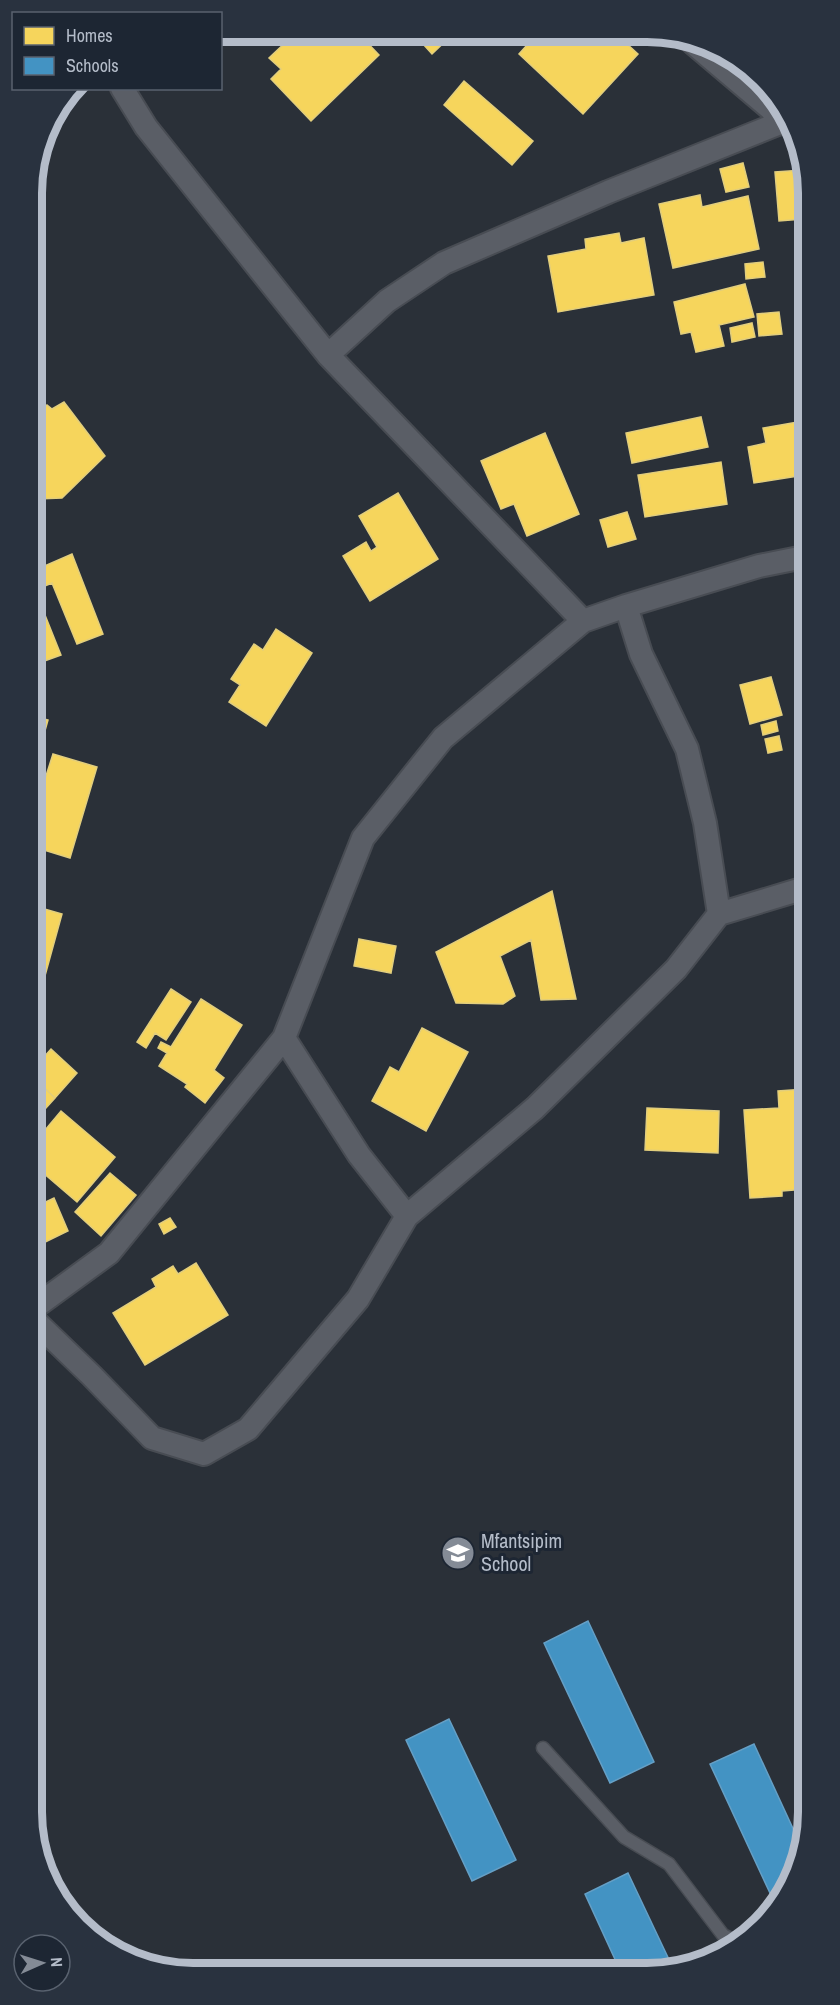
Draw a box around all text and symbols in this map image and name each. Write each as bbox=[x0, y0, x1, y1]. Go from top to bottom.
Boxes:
legend bbox=[12, 12, 222, 90]
text: Homes bbox=[66, 23, 113, 48]
text: Schools bbox=[66, 53, 119, 78]
place label: Mfantsipim School bbox=[481, 1527, 562, 1577]
school or university icon: Mfantsipim School bbox=[440, 1535, 476, 1571]
north arrow bbox=[12, 1933, 72, 1993]
text: N bbox=[46, 1957, 68, 1968]

